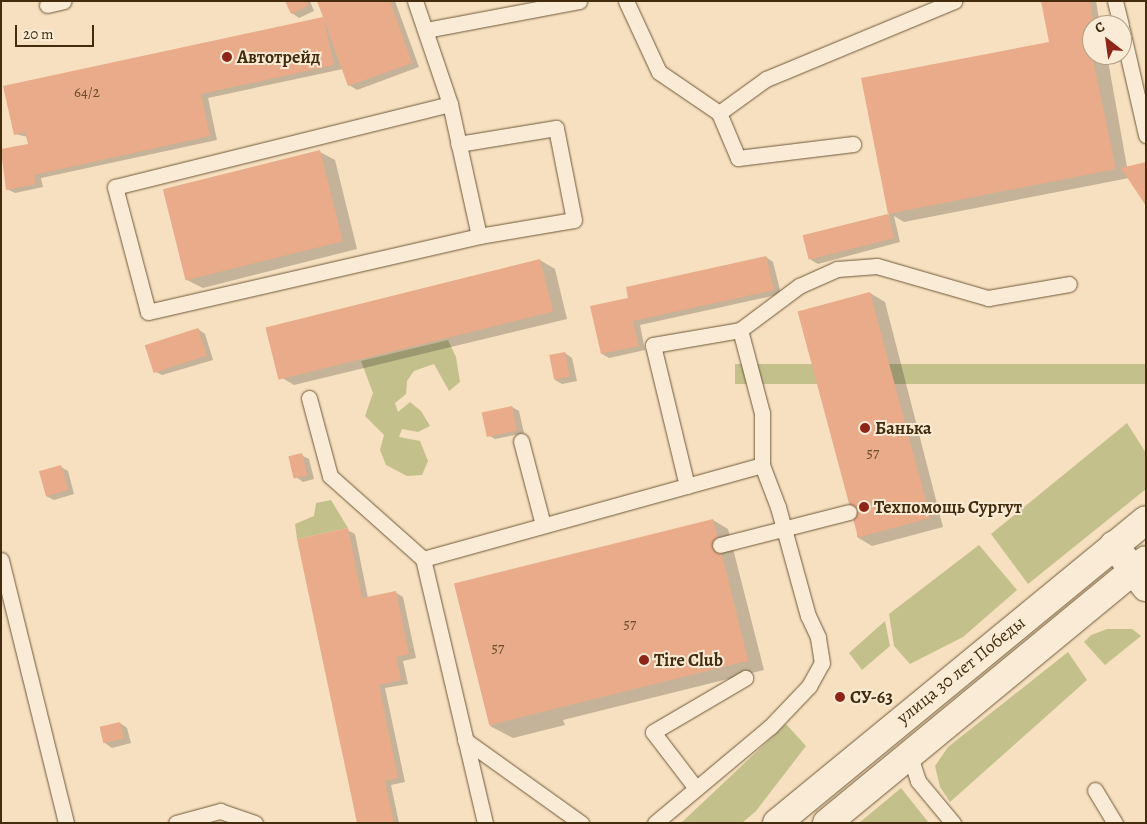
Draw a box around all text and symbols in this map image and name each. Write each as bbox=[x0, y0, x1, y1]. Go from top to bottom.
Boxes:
scale bar bbox=[18, 15, 96, 47]
north arrow bbox=[1082, 15, 1132, 65]
text: С bbox=[1091, 17, 1108, 38]
text: 20 m bbox=[23, 24, 54, 44]
place label: Автотрейд bbox=[237, 46, 320, 68]
marker: Автотрейд bbox=[221, 51, 233, 63]
house number: 64/2 bbox=[74, 84, 100, 102]
place label: Банька bbox=[875, 417, 932, 439]
marker: Банька bbox=[859, 422, 871, 434]
house number: 57 bbox=[867, 445, 879, 463]
place label: Техпомощь Сургут bbox=[874, 496, 1022, 518]
marker: Техпомощь Сургут bbox=[858, 501, 870, 513]
street label: улица 30 лет Победы bbox=[892, 612, 1030, 728]
house number: 57 bbox=[624, 616, 636, 634]
house number: 57 bbox=[492, 640, 504, 658]
place label: Tire Club bbox=[654, 649, 723, 671]
marker: Tire Club bbox=[638, 654, 650, 666]
place label: СУ-63 bbox=[850, 686, 893, 708]
marker: СУ-63 bbox=[834, 691, 846, 703]

